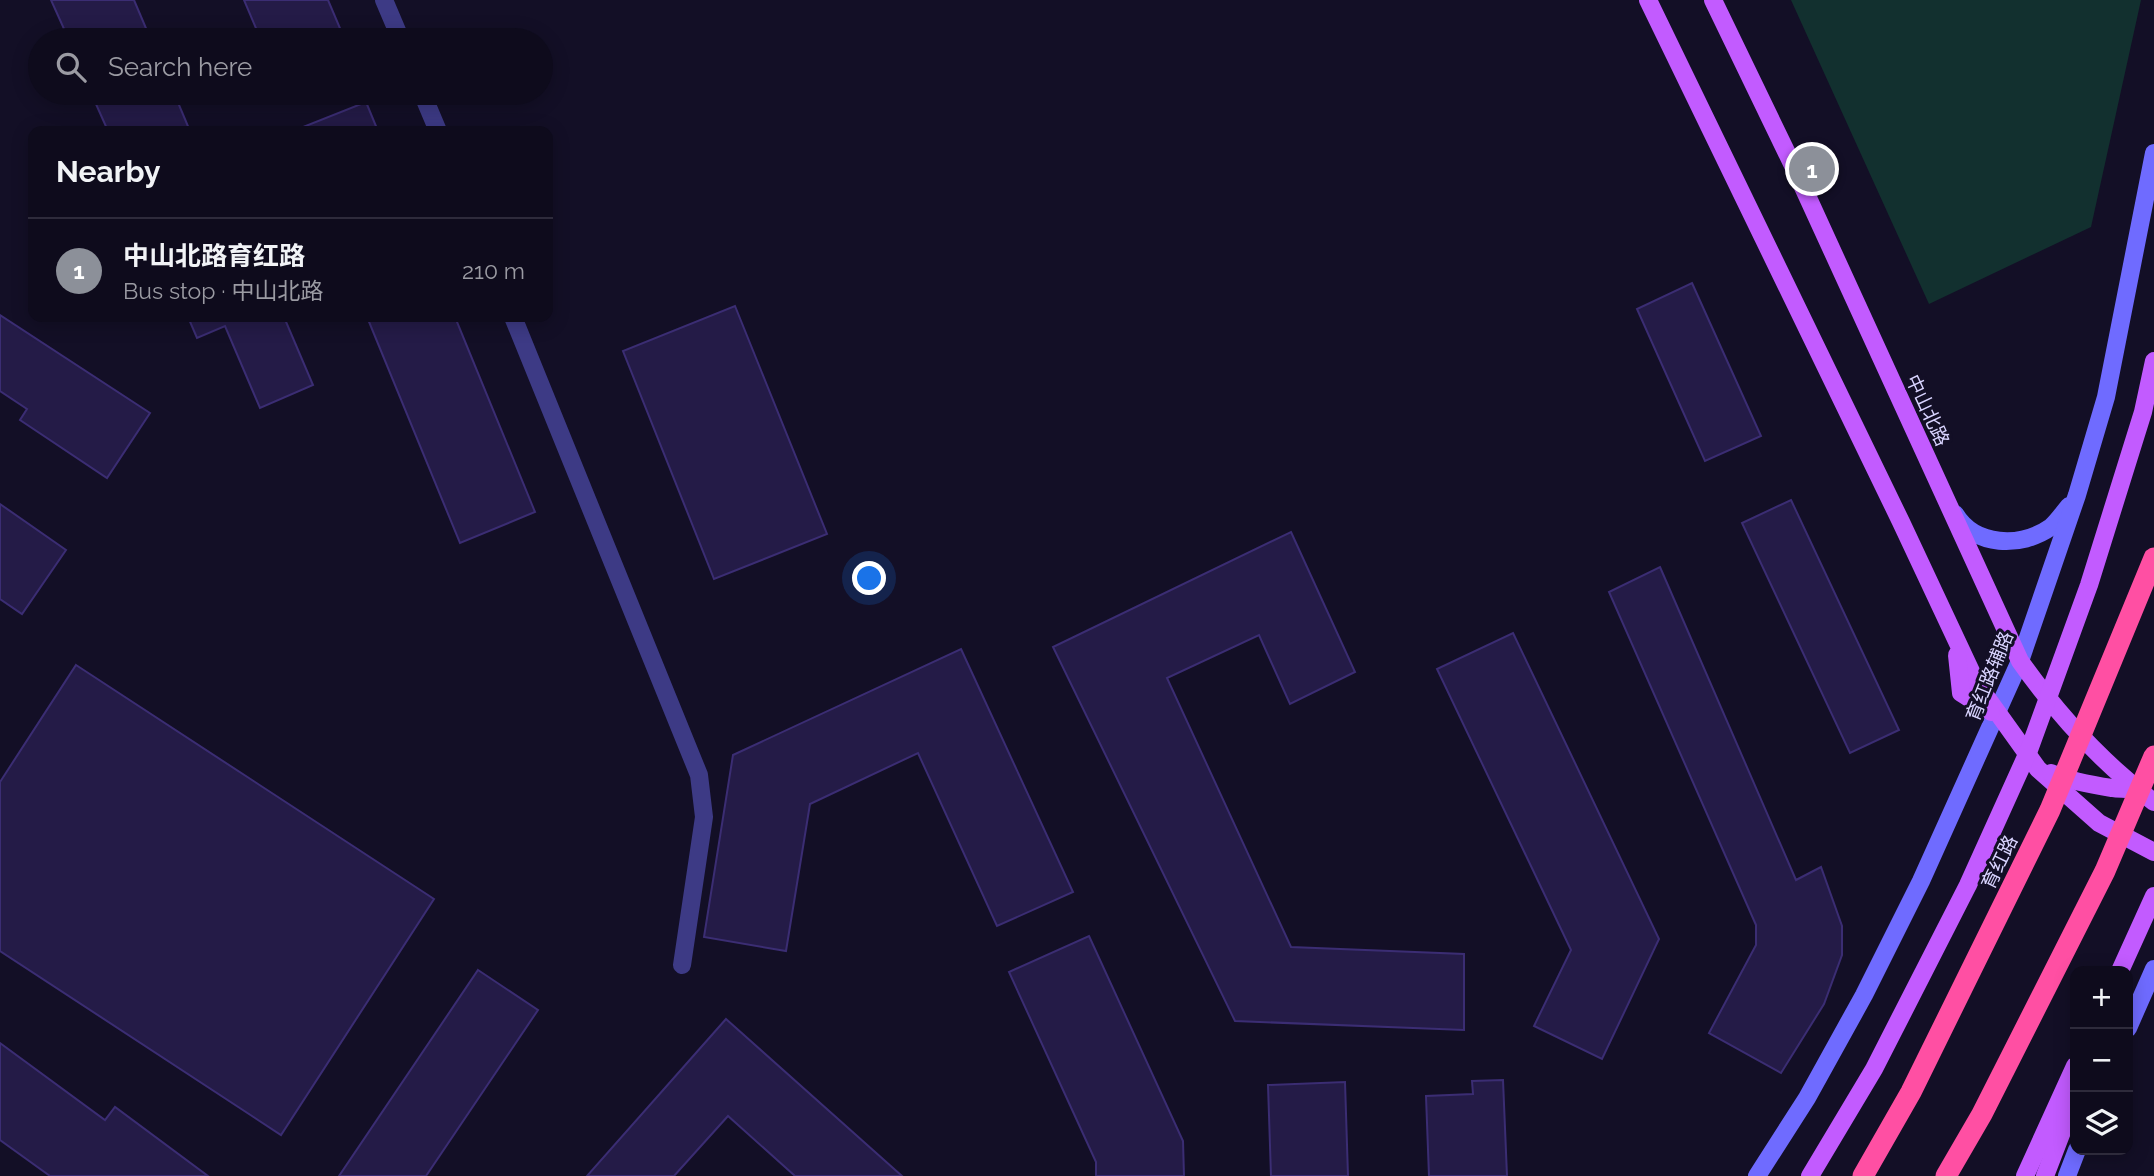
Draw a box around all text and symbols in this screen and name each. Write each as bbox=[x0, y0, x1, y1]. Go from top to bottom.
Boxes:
search box bbox=[28, 28, 553, 105]
icon: search bbox=[52, 48, 90, 86]
text: Search here bbox=[108, 52, 252, 82]
pin: 1 bbox=[1789, 143, 1835, 195]
text: Nearby bbox=[56, 154, 160, 189]
text: 中山北路育红路 bbox=[123, 241, 305, 271]
text: 1 bbox=[73, 257, 85, 284]
text: 210 m bbox=[462, 257, 525, 284]
text: Bus stop · 中山北路 bbox=[123, 277, 324, 304]
street label: 中山北路 bbox=[1902, 371, 1954, 449]
your location bbox=[852, 561, 886, 595]
street label: 育红路辅路 bbox=[1961, 628, 2017, 724]
street label: 育红路 bbox=[1977, 832, 2021, 892]
map controls bbox=[2070, 966, 2133, 1155]
button: + bbox=[2070, 966, 2133, 1029]
button: − bbox=[2070, 1029, 2133, 1092]
button: layers bbox=[2070, 1092, 2133, 1155]

